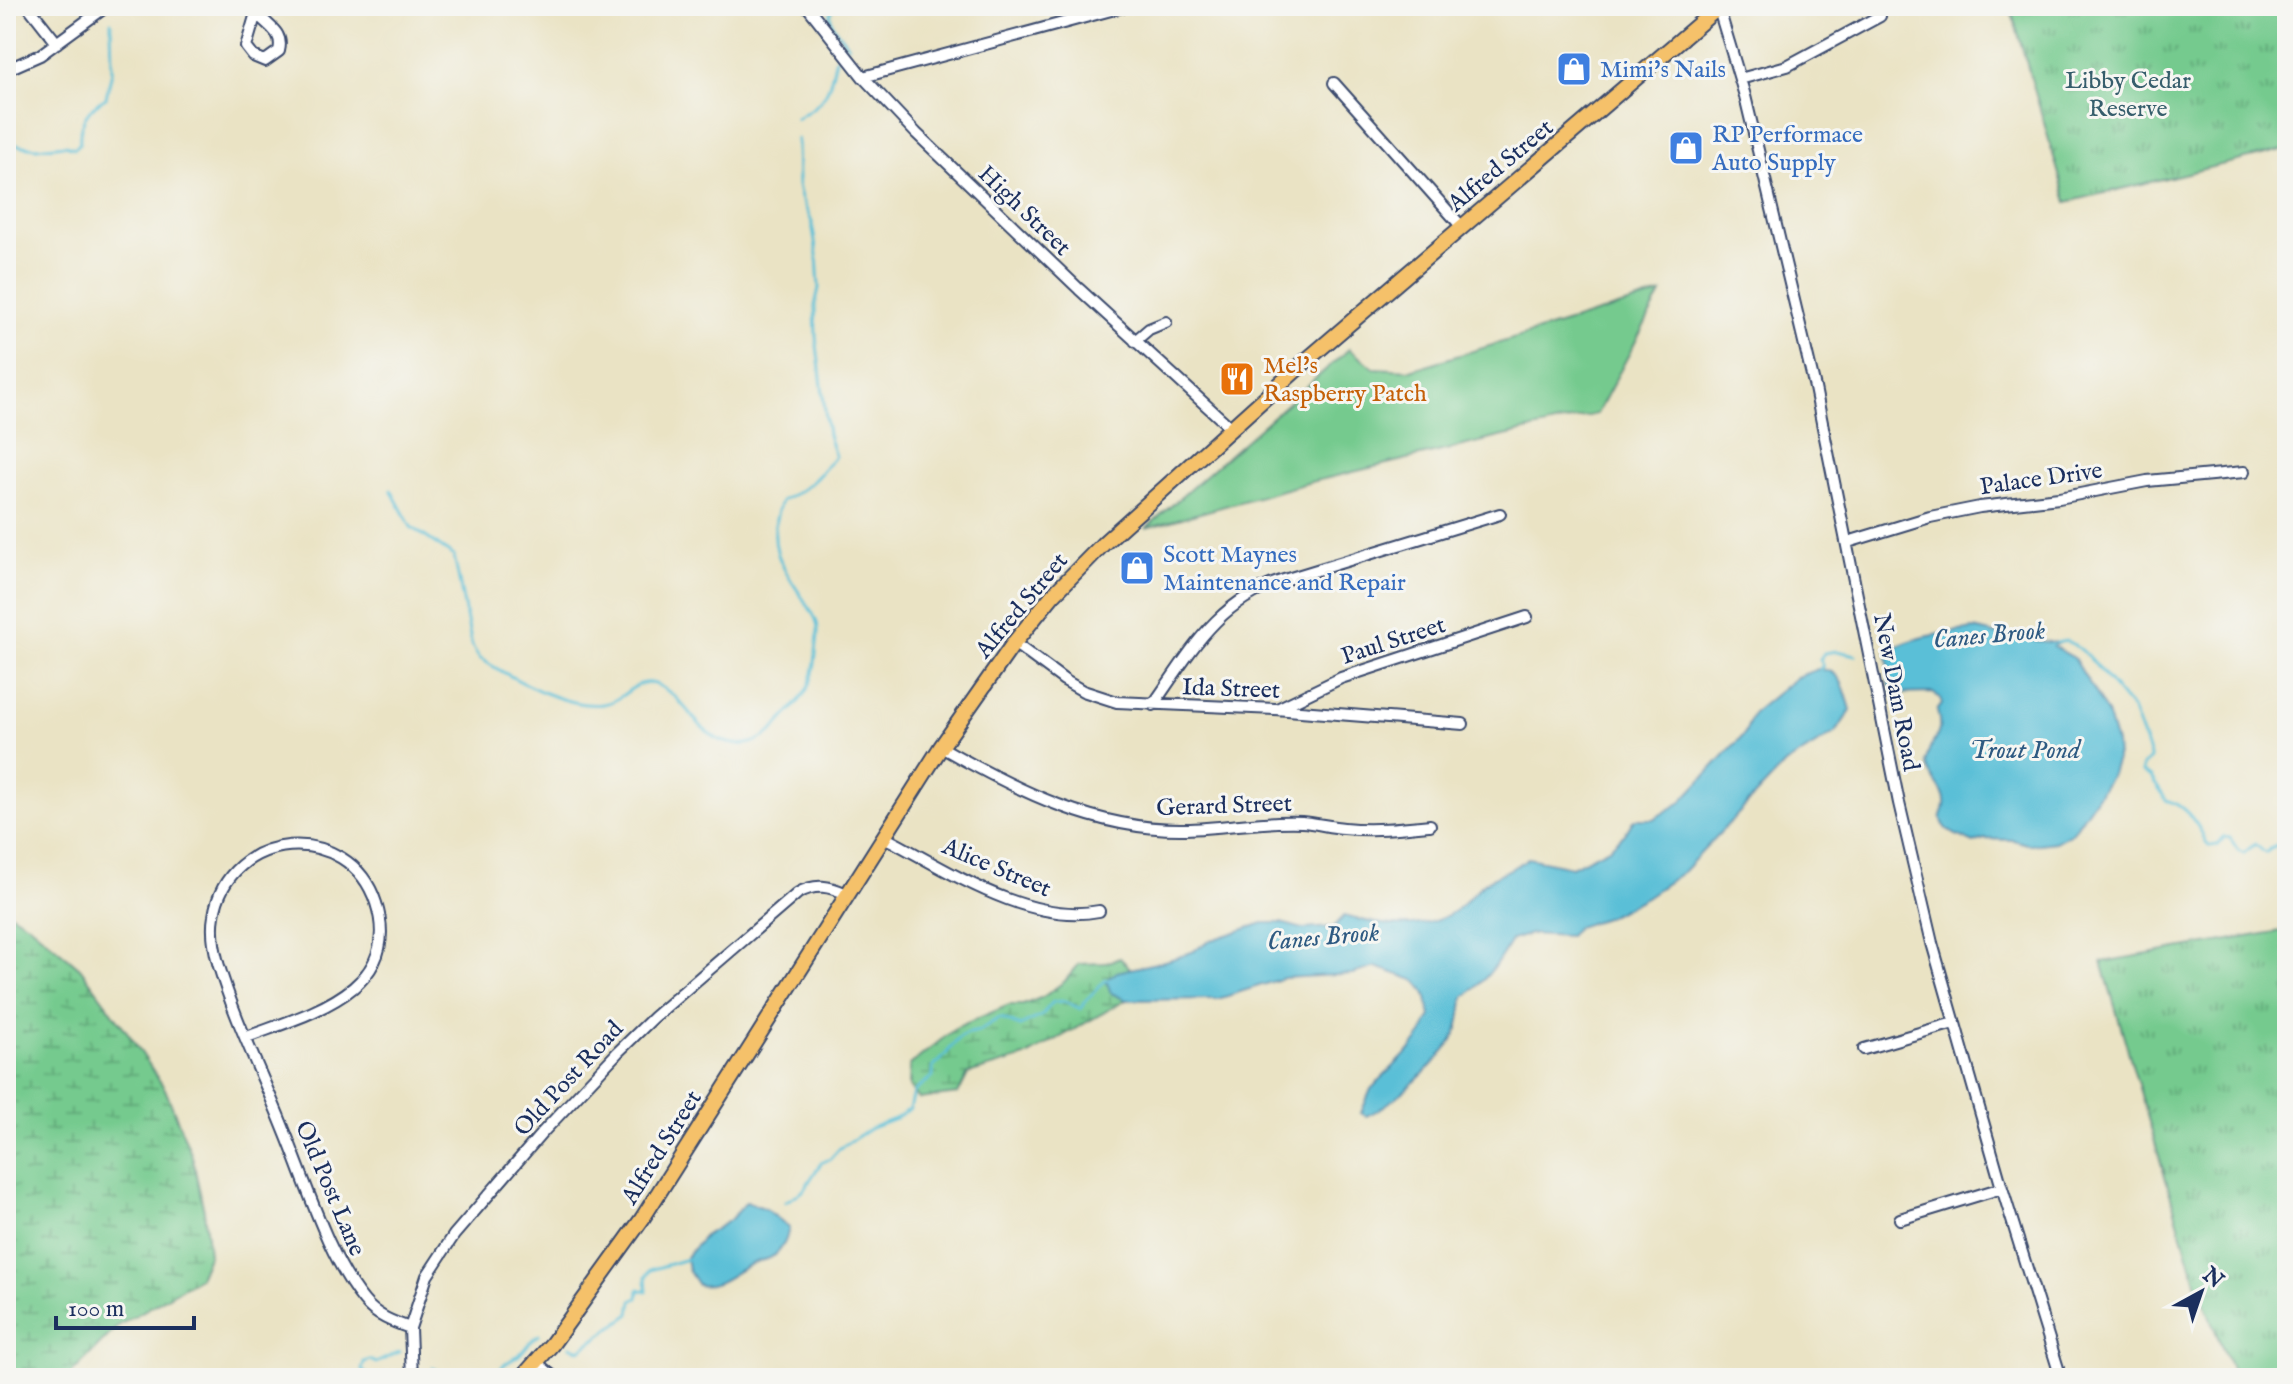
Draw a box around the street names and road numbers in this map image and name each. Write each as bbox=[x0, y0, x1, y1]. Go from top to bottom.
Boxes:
street label: Alfred Street bbox=[1441, 113, 1560, 220]
street label: High Street bbox=[971, 159, 1077, 263]
street label: Palace Drive bbox=[1978, 456, 2105, 503]
street label: Alfred Street bbox=[968, 547, 1075, 666]
street label: Paul Street bbox=[1337, 610, 1450, 673]
street label: New Dam Road bbox=[1865, 611, 1926, 774]
street label: Ida Street bbox=[1181, 672, 1281, 707]
street label: Gerard Street bbox=[1156, 789, 1292, 824]
street label: Alice Street bbox=[936, 831, 1056, 905]
street label: Old Post Road bbox=[508, 1015, 631, 1143]
street label: Alfred Street bbox=[614, 1085, 710, 1212]
street label: Old Post Lane bbox=[287, 1116, 372, 1261]

